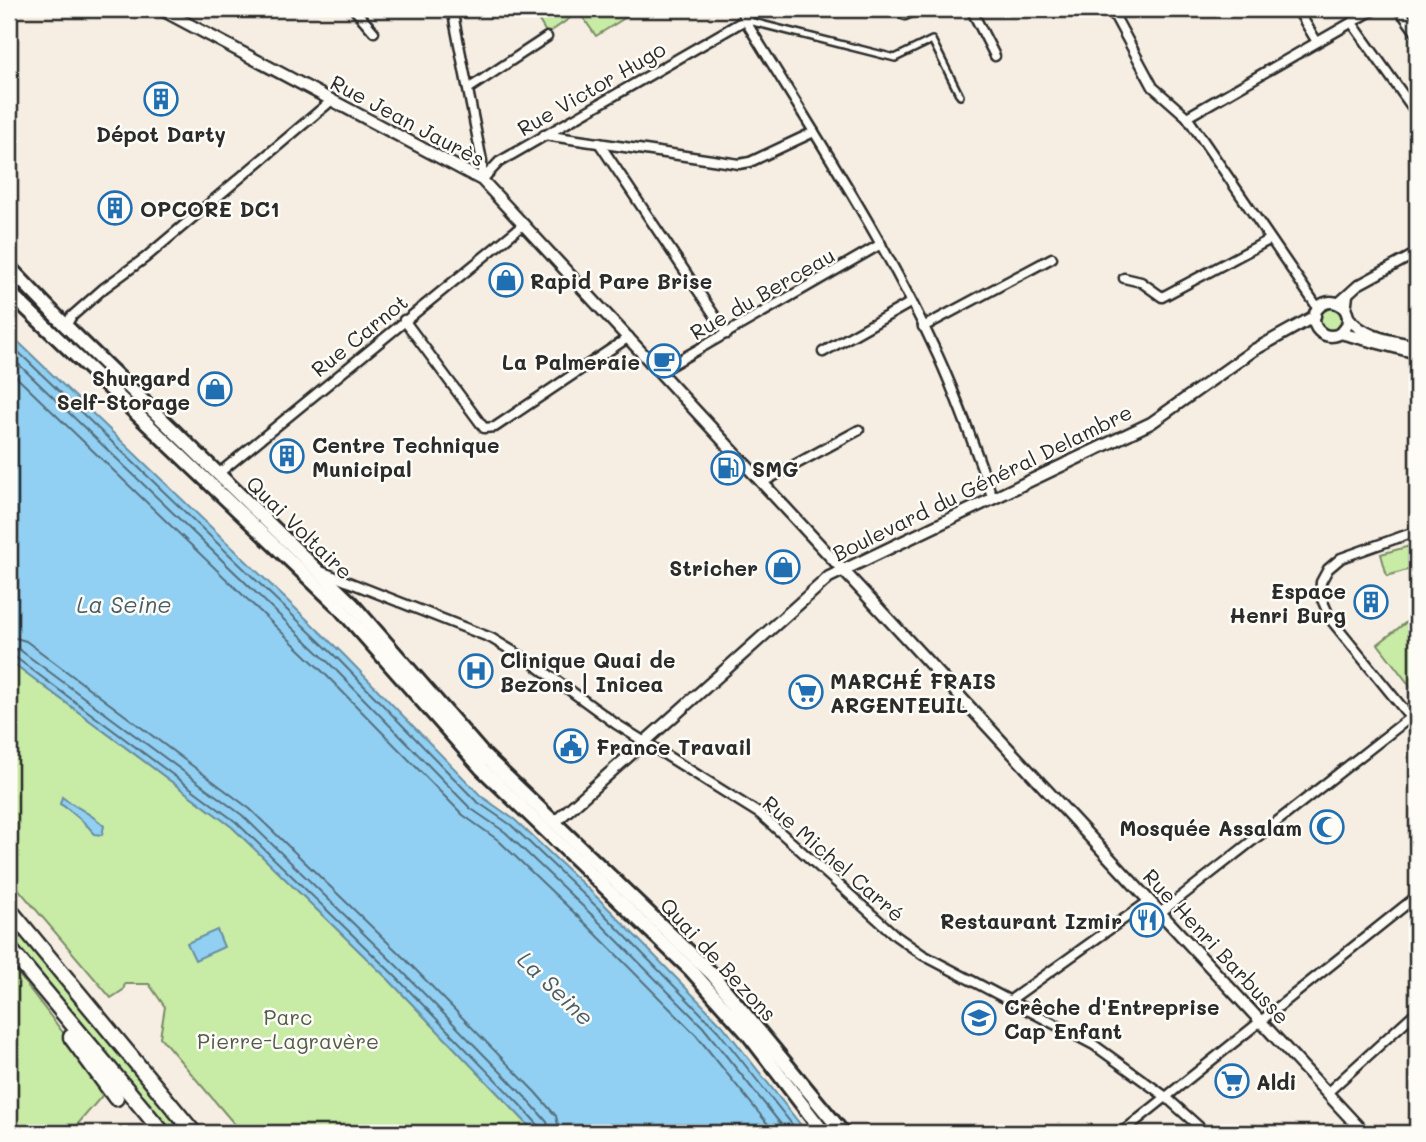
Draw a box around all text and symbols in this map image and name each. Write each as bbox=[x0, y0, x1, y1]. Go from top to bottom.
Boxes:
street label: Rue Victor Hugo bbox=[512, 35, 670, 141]
street label: Rue Jean Jaurès bbox=[326, 68, 490, 172]
building icon: Dépot Darty bbox=[142, 80, 180, 118]
place label: Dépot Darty bbox=[96, 120, 226, 148]
building icon: OPCORE DC1 bbox=[96, 189, 134, 227]
place label: OPCORE DC1 bbox=[140, 195, 280, 222]
street label: Rue du Berceau bbox=[685, 241, 839, 345]
shop icon: Rapid Pare Brise bbox=[487, 261, 525, 299]
place label: Rapid Pare Brise bbox=[530, 267, 712, 294]
street label: Rue Carnot bbox=[305, 288, 413, 382]
cafe icon: La Palmeraie bbox=[645, 342, 683, 380]
place label: La Palmeraie bbox=[502, 348, 640, 375]
place label: Shurgard Self-Storage bbox=[57, 364, 190, 415]
shop icon: Shurgard Self-Storage bbox=[196, 370, 234, 408]
street label: Boulevard du Général Delambre bbox=[828, 398, 1136, 566]
place label: Centre Technique Municipal bbox=[312, 431, 499, 482]
building icon: Centre Technique Municipal bbox=[268, 437, 306, 475]
fuel station icon: SMG bbox=[709, 449, 747, 487]
place label: SMG bbox=[752, 455, 798, 482]
street label: Quai Voltaire bbox=[241, 469, 359, 585]
shop icon: Stricher bbox=[764, 548, 802, 586]
place label: Stricher bbox=[669, 554, 758, 581]
place label: Espace Henri Burg bbox=[1229, 577, 1346, 628]
building icon: Espace Henri Burg bbox=[1352, 583, 1390, 621]
water label: La Seine bbox=[77, 589, 172, 619]
place label: Clinique Quai de Bezons | Inicea bbox=[500, 646, 675, 697]
hospital icon: Clinique Quai de Bezons | Inicea bbox=[457, 652, 495, 690]
place label: MARCHÉ FRAIS ARGENTEUIL bbox=[830, 667, 996, 718]
supermarket icon: MARCHÉ FRAIS ARGENTEUIL bbox=[787, 673, 825, 711]
public building icon: France Travail bbox=[552, 727, 590, 765]
place label: France Travail bbox=[596, 733, 751, 760]
street label: Rue Michel Carré bbox=[758, 789, 910, 927]
mosque icon: Mosquée Assalam bbox=[1308, 808, 1346, 846]
place label: Mosquée Assalam bbox=[1120, 814, 1302, 841]
street label: Rue Henri Barbusse bbox=[1138, 863, 1296, 1029]
street label: Quai de Bezons bbox=[655, 892, 783, 1026]
restaurant icon: Restaurant Izmir bbox=[1128, 901, 1166, 939]
place label: Restaurant Izmir bbox=[940, 907, 1122, 934]
water label: La Seine bbox=[511, 944, 601, 1032]
place label: Crêche d'Entreprise Cap Enfant bbox=[1004, 993, 1219, 1044]
school or university icon: Crêche d'Entreprise Cap Enfant bbox=[960, 999, 998, 1037]
park label: Parc Pierre-Lagravère bbox=[197, 1003, 379, 1054]
supermarket icon: Aldi bbox=[1213, 1062, 1251, 1100]
place label: Aldi bbox=[1256, 1068, 1297, 1095]

